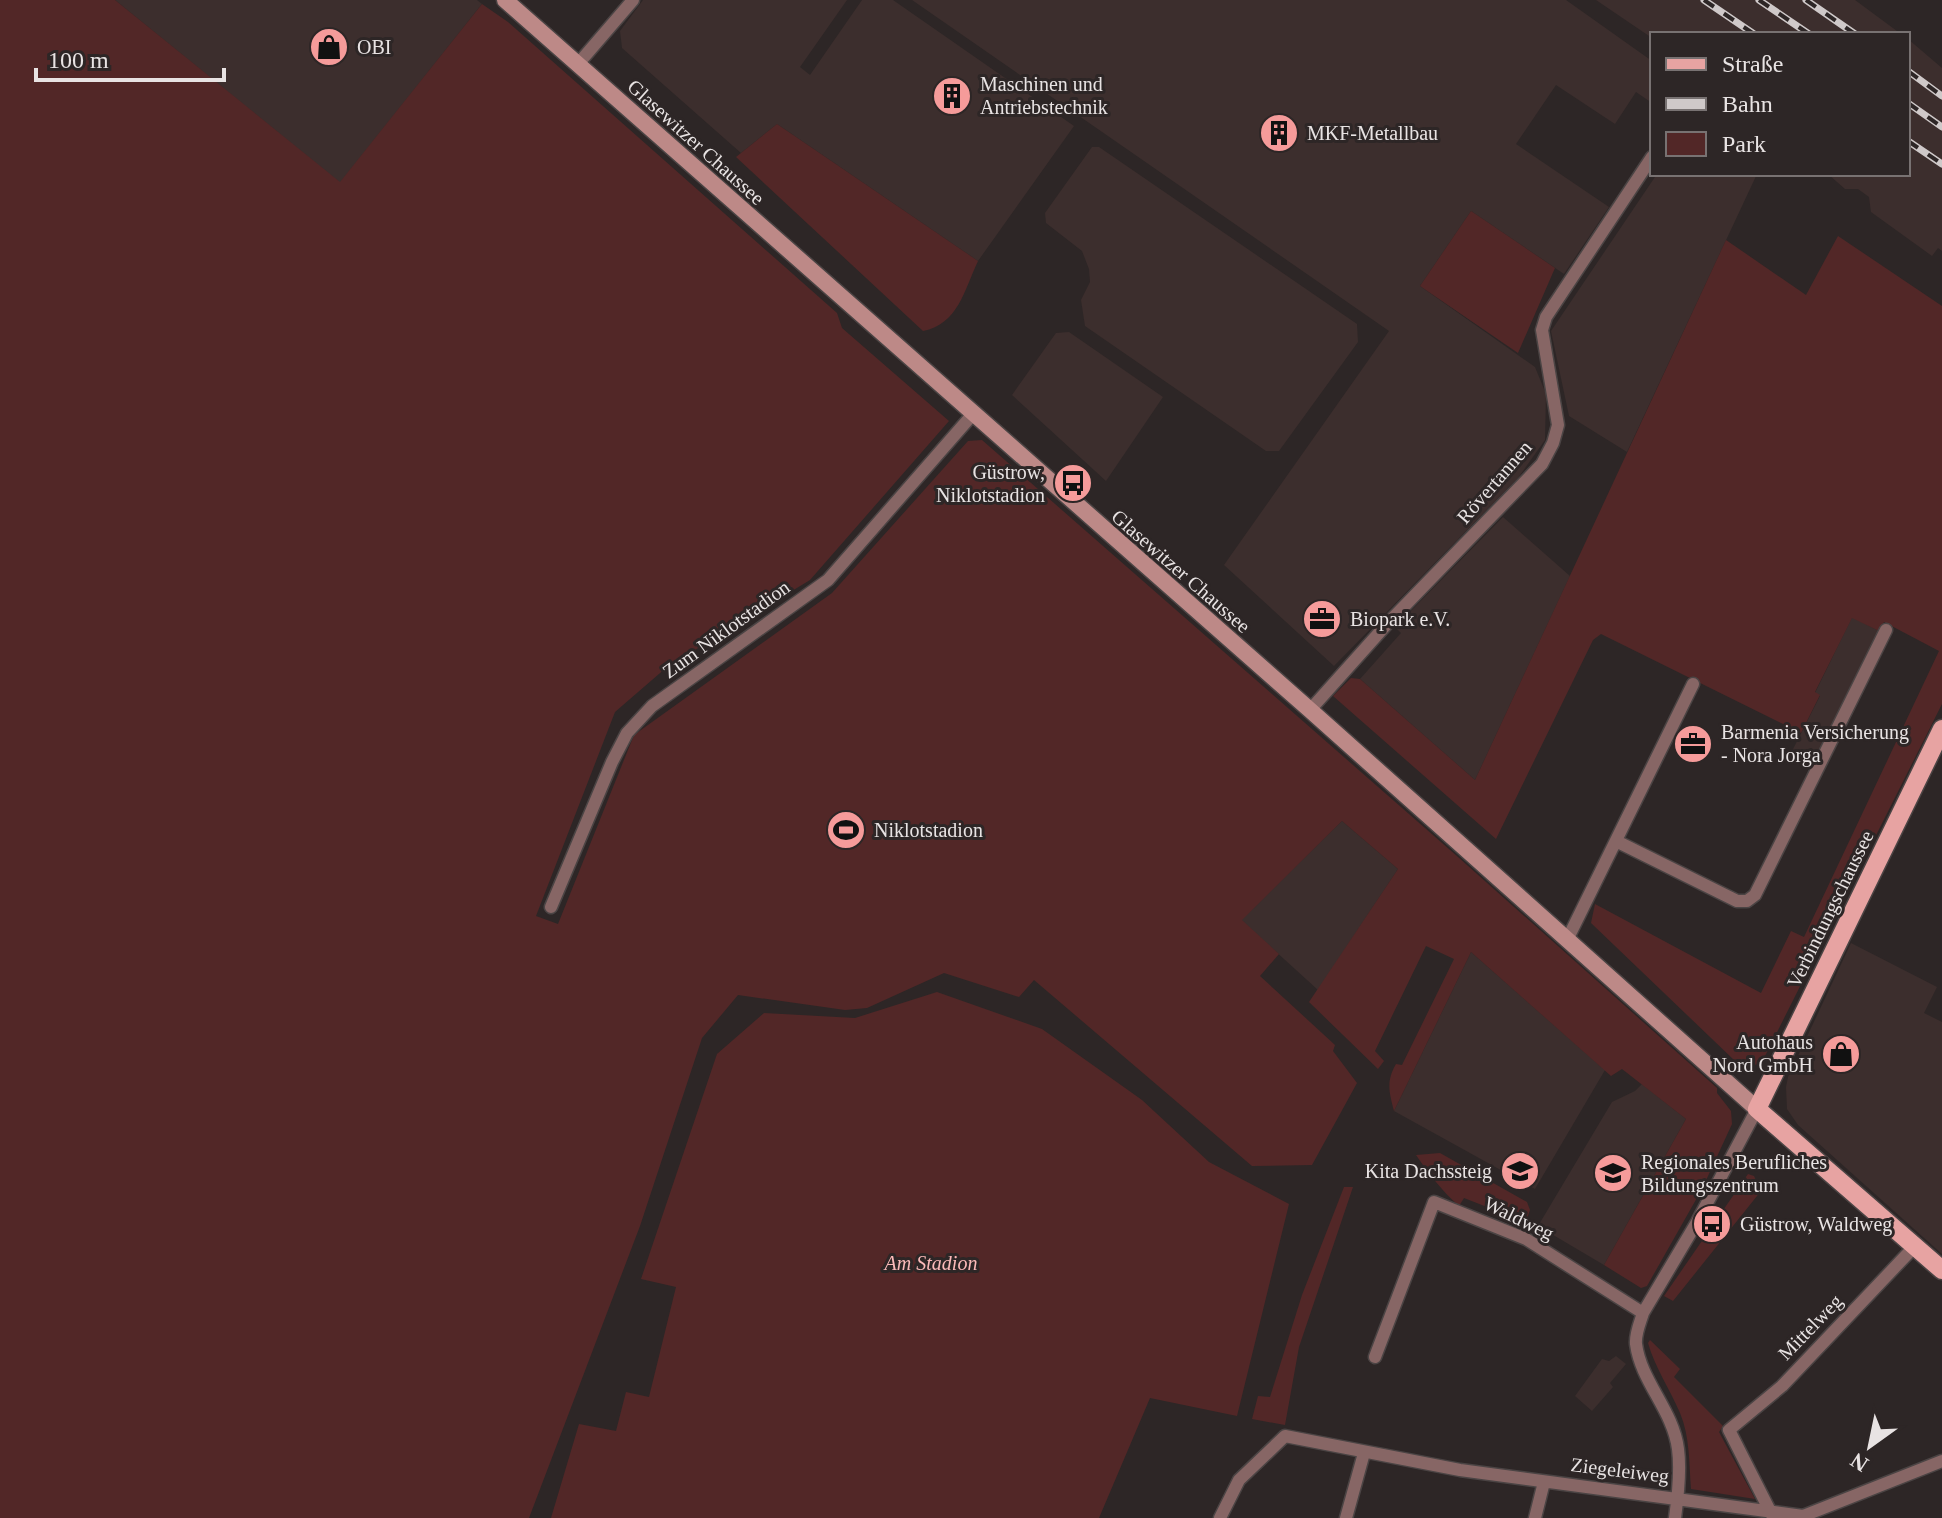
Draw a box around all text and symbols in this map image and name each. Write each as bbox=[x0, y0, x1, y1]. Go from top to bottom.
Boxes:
shop icon: OBI bbox=[308, 26, 350, 68]
scale bar bbox=[36, 32, 224, 82]
legend bbox=[1650, 32, 1910, 176]
place label: OBI bbox=[357, 36, 391, 58]
text: 100 m bbox=[48, 47, 109, 73]
text: Straße bbox=[1722, 51, 1783, 77]
place label: Maschinen und Antriebstechnik bbox=[980, 73, 1108, 118]
street label: Glasewitzer Chaussee bbox=[623, 75, 769, 209]
building icon: Maschinen und Antriebstechnik bbox=[931, 75, 973, 117]
text: Bahn bbox=[1722, 91, 1773, 117]
building icon: MKF-Metallbau bbox=[1258, 112, 1300, 154]
place label: MKF-Metallbau bbox=[1307, 122, 1438, 144]
text: Park bbox=[1722, 131, 1766, 157]
street label: Rövertannen bbox=[1452, 436, 1536, 528]
place label: Güstrow, Niklotstadion bbox=[936, 461, 1045, 506]
bus stop icon: Güstrow, Niklotstadion bbox=[1052, 462, 1094, 504]
street label: Glasewitzer Chaussee bbox=[1107, 505, 1255, 637]
street label: Zum Niklotstadion bbox=[658, 576, 794, 682]
office icon: Biopark e.V. bbox=[1301, 598, 1343, 640]
place label: Biopark e.V. bbox=[1350, 608, 1450, 631]
place label: Barmenia Versicherung - Nora Jorga bbox=[1721, 721, 1909, 767]
office icon: Barmenia Versicherung - Nora Jorga bbox=[1672, 723, 1714, 765]
sports icon: Niklotstadion bbox=[825, 809, 867, 851]
place label: Niklotstadion bbox=[874, 819, 983, 841]
street label: Verbindungschaussee bbox=[1782, 827, 1879, 992]
place label: Autohaus Nord GmbH bbox=[1712, 1031, 1813, 1076]
shop icon: Autohaus Nord GmbH bbox=[1820, 1033, 1862, 1075]
school or university icon: Kita Dachssteig bbox=[1499, 1150, 1541, 1192]
place label: Regionales Berufliches Bildungszentrum bbox=[1641, 1151, 1827, 1197]
school or university icon: Regionales Berufliches Bildungszentrum bbox=[1592, 1152, 1634, 1194]
place label: Kita Dachssteig bbox=[1365, 1160, 1492, 1183]
street label: Waldweg bbox=[1480, 1192, 1558, 1245]
bus stop icon: Güstrow, Waldweg bbox=[1691, 1203, 1733, 1245]
place label: Güstrow, Waldweg bbox=[1740, 1213, 1892, 1236]
park label: Am Stadion bbox=[883, 1252, 977, 1274]
street label: Mittelweg bbox=[1774, 1290, 1847, 1365]
north arrow bbox=[1830, 1406, 1910, 1486]
text: N bbox=[1846, 1447, 1873, 1477]
street label: Ziegeleiweg bbox=[1569, 1453, 1670, 1488]

